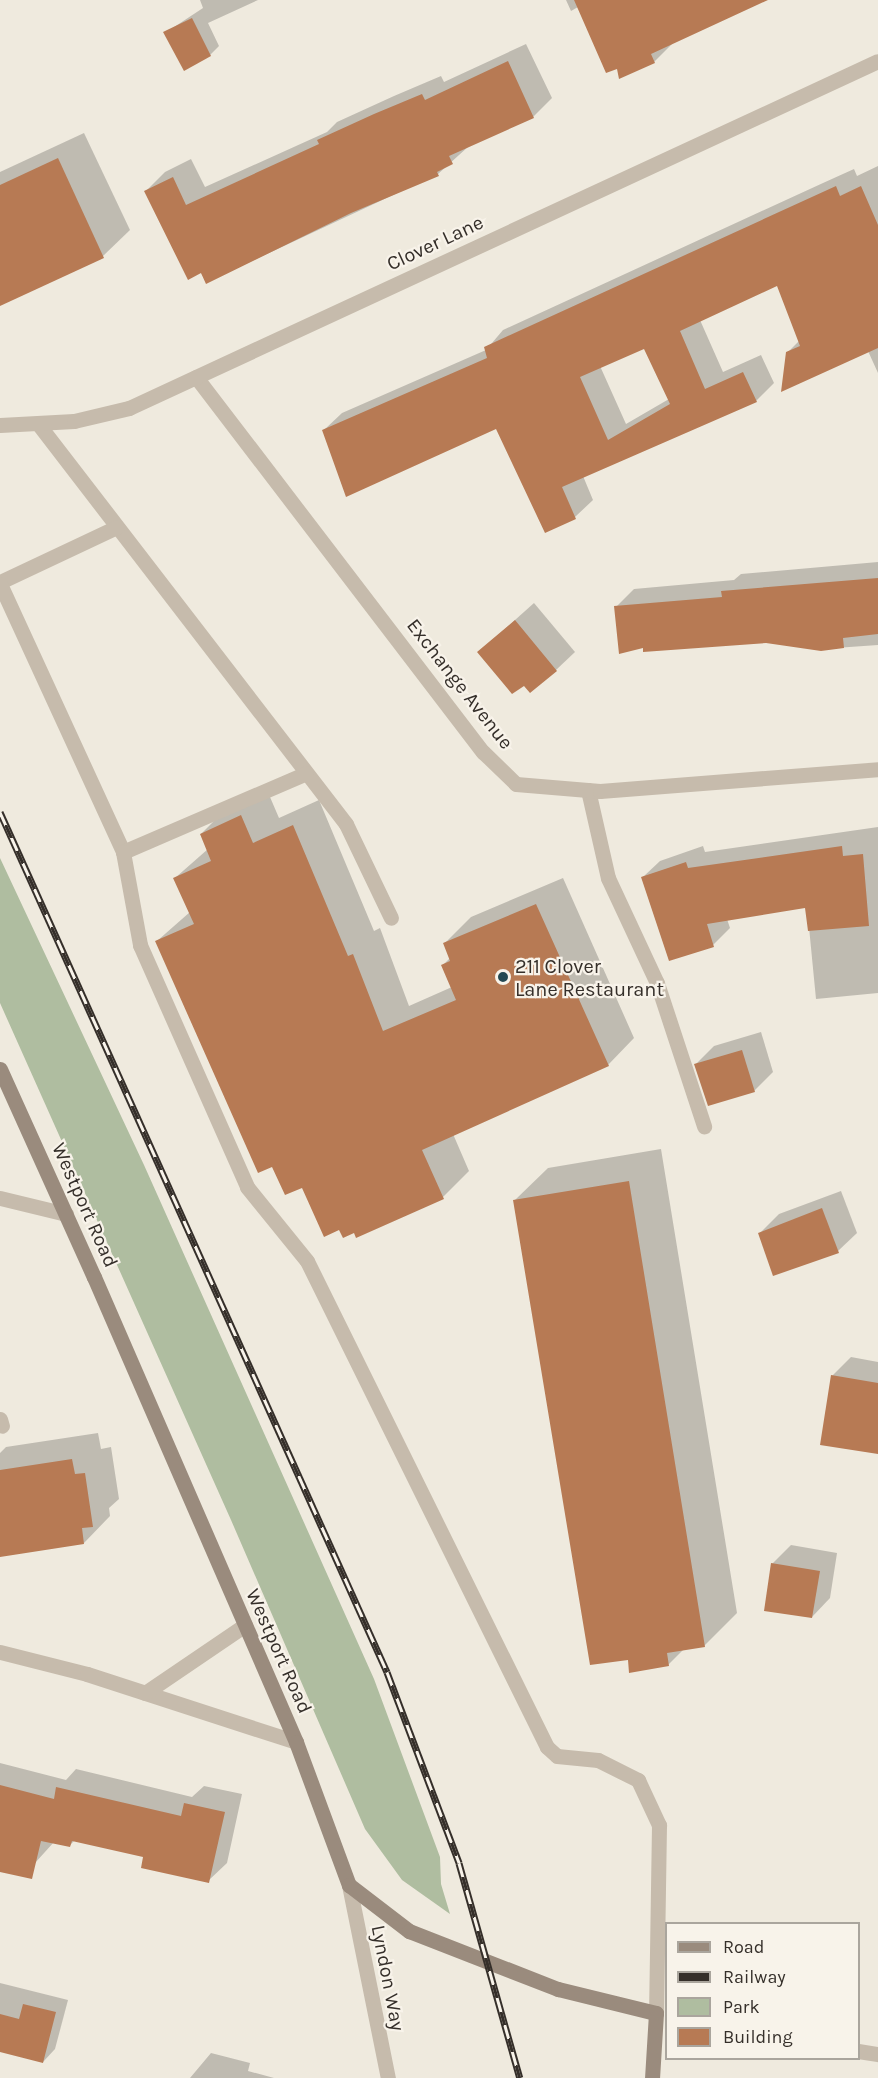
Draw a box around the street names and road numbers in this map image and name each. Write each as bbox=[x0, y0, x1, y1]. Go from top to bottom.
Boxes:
street label: Clover Lane bbox=[383, 210, 487, 276]
street label: Exchange Avenue bbox=[402, 614, 518, 754]
street label: Westport Road bbox=[47, 1139, 123, 1271]
street label: Westport Road bbox=[241, 1585, 317, 1717]
street label: Lyndon Way bbox=[366, 1923, 410, 2033]

